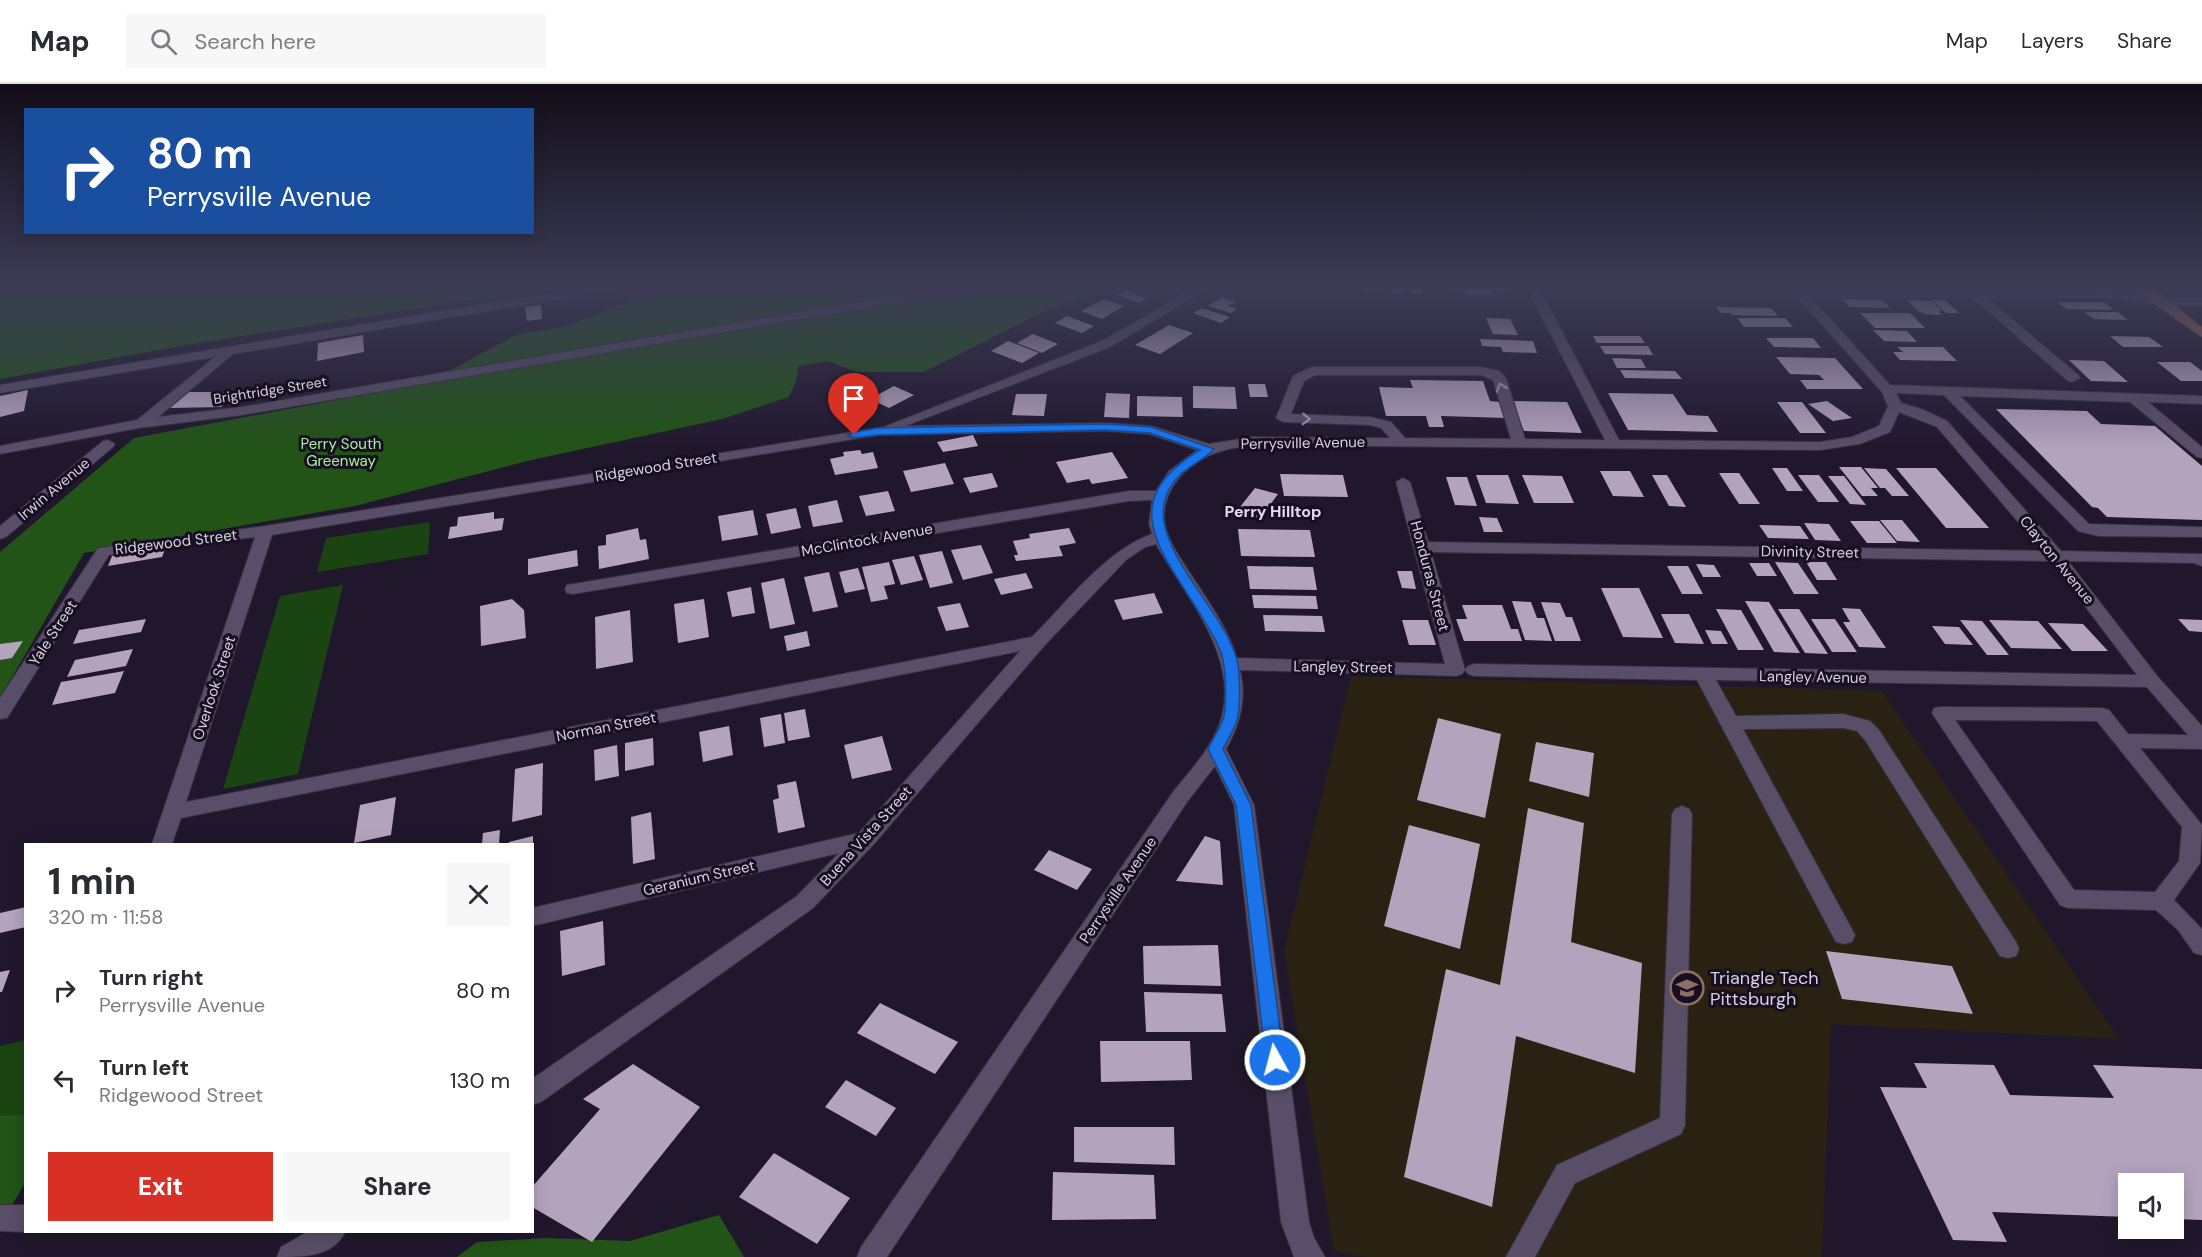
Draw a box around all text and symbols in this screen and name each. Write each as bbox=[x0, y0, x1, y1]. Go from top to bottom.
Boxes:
search box bbox=[126, 14, 546, 68]
text: Map bbox=[30, 23, 90, 60]
icon: search bbox=[147, 25, 180, 58]
text: Search here bbox=[195, 27, 316, 56]
text: Map bbox=[1946, 27, 1988, 55]
text: Layers bbox=[2021, 27, 2084, 55]
text: Share bbox=[2117, 27, 2172, 55]
text: 80 m bbox=[147, 126, 253, 181]
icon: right bbox=[48, 132, 126, 210]
text: Perrysville Avenue bbox=[147, 179, 371, 214]
street label: Brightridge Street bbox=[212, 372, 328, 408]
pin bbox=[828, 373, 879, 435]
icon: arrive bbox=[837, 382, 870, 415]
one-way arrow bbox=[1496, 382, 1509, 393]
one-way arrow bbox=[1302, 413, 1311, 425]
street label: Perrysville Avenue bbox=[1241, 432, 1365, 454]
park label: Perry South Greenway bbox=[301, 434, 381, 471]
street label: Ridgewood Street bbox=[594, 447, 718, 487]
street label: Irwin Avenue bbox=[14, 453, 94, 525]
district label: Perry Hilltop bbox=[1225, 501, 1321, 522]
street label: Clayton Avenue bbox=[2015, 512, 2099, 608]
street label: McClintock Avenue bbox=[800, 519, 934, 561]
street label: Honduras Street bbox=[1406, 519, 1454, 633]
street label: Ridgewood Street bbox=[114, 525, 238, 559]
street label: Divinity Street bbox=[1761, 541, 1859, 563]
street label: Yale Street bbox=[24, 596, 82, 670]
street label: Overlook Street bbox=[188, 633, 240, 743]
street label: Langley Street bbox=[1293, 656, 1393, 678]
street label: Langley Avenue bbox=[1759, 666, 1867, 688]
street label: Norman Street bbox=[554, 707, 658, 746]
street label: Buena Vista Street bbox=[816, 782, 916, 890]
street label: Perrysville Avenue bbox=[1075, 833, 1161, 947]
street label: Geranium Street bbox=[641, 855, 757, 901]
text: 1 min bbox=[48, 858, 136, 905]
button: close bbox=[447, 863, 510, 926]
text: 320 m · 11:58 bbox=[48, 904, 163, 930]
text: Turn right bbox=[99, 963, 204, 992]
place label: Triangle Tech Pittsburgh bbox=[1710, 966, 1819, 1011]
school or university icon: Triangle Tech Pittsburgh bbox=[1669, 970, 1705, 1006]
icon: right bbox=[48, 974, 81, 1007]
text: 80 m bbox=[456, 976, 510, 1005]
text: Perrysville Avenue bbox=[99, 992, 265, 1018]
position arrow bbox=[1243, 1028, 1307, 1092]
text: Turn left bbox=[99, 1053, 189, 1082]
icon: left bbox=[48, 1064, 81, 1097]
text: 130 m bbox=[450, 1066, 510, 1095]
text: Ridgewood Street bbox=[99, 1082, 263, 1108]
button: Exit bbox=[48, 1152, 273, 1221]
button: Share bbox=[285, 1152, 510, 1221]
map controls bbox=[2118, 1173, 2184, 1239]
button: sound bbox=[2118, 1173, 2184, 1239]

